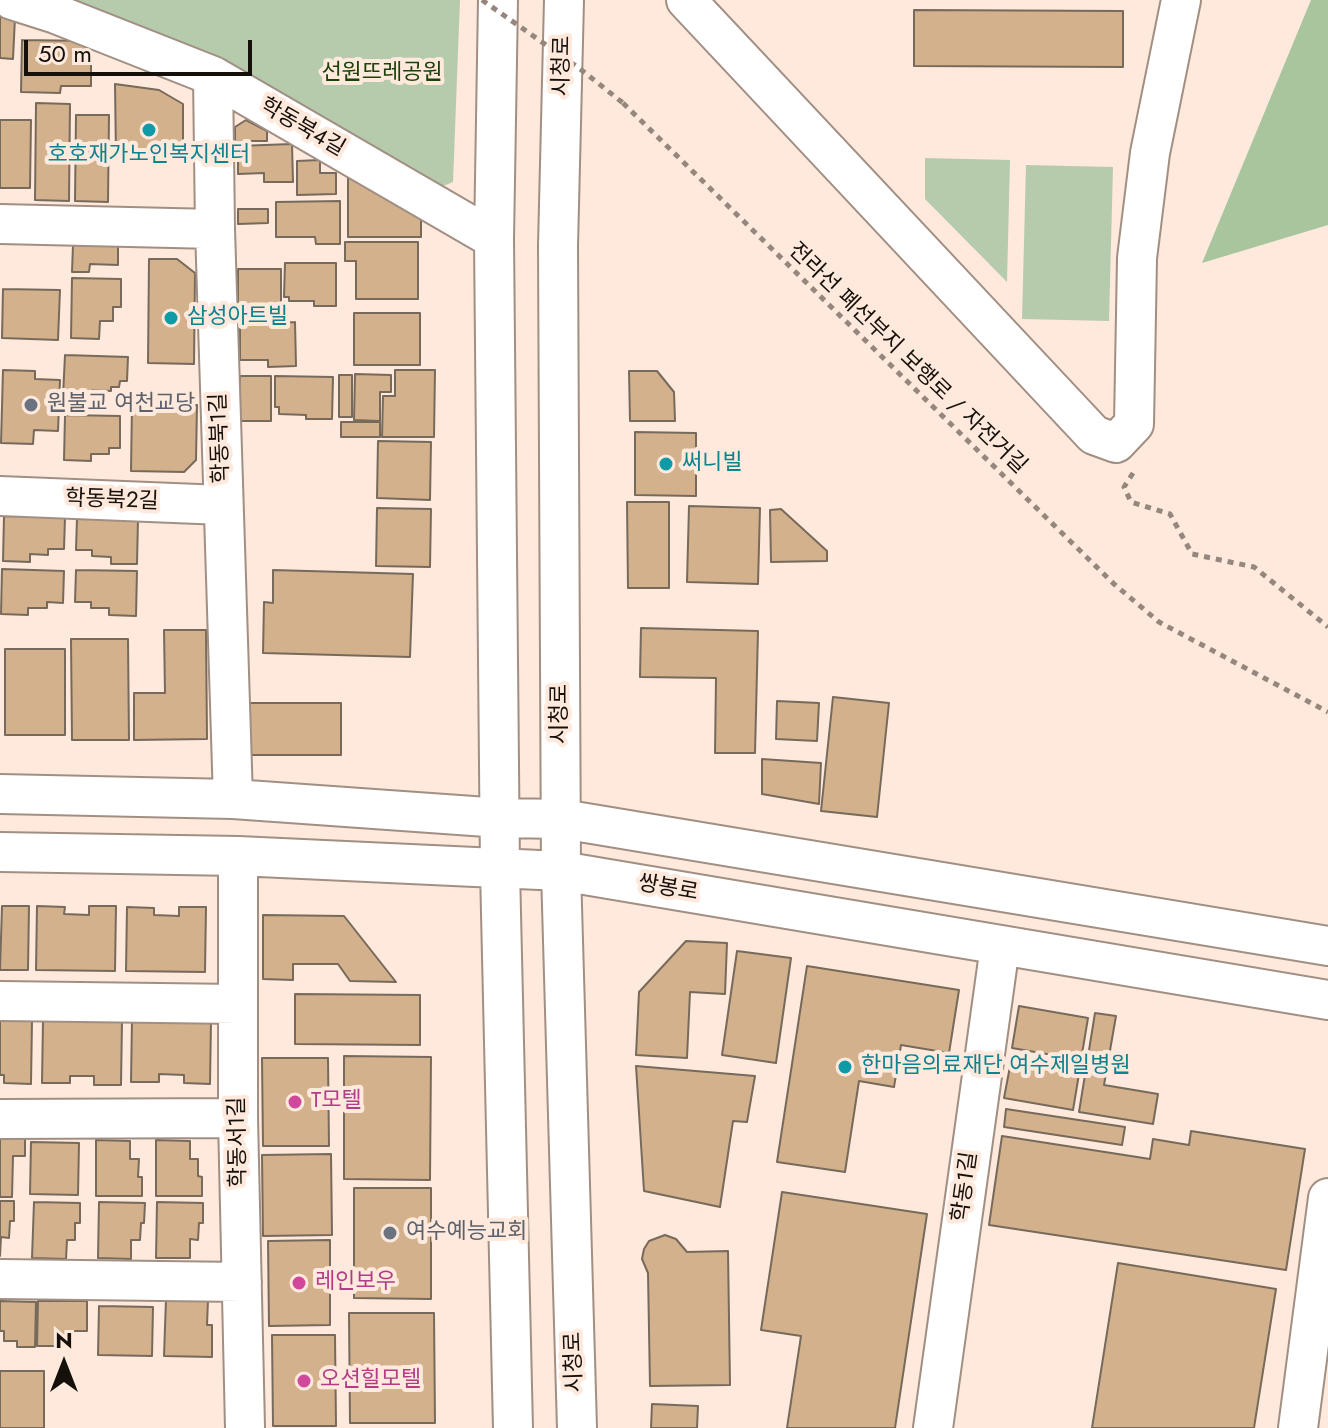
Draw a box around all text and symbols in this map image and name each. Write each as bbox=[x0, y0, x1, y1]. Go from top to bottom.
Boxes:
scale bar bbox=[28, 24, 256, 74]
street label: 시청로 bbox=[549, 35, 577, 97]
text: 50 m bbox=[38, 36, 92, 71]
park label: 선원뜨레공원 bbox=[321, 61, 443, 87]
street label: 학동북4길 bbox=[255, 93, 349, 163]
marker: 호호재가노인복지센터 bbox=[140, 121, 158, 139]
place label: 호호재가노인복지센터 bbox=[48, 143, 250, 169]
street label: 전라선 폐선부지 보행로 / 자전거길 bbox=[782, 238, 1032, 480]
place label: 삼성아트빌 bbox=[187, 305, 288, 331]
marker: 삼성아트빌 bbox=[162, 309, 180, 327]
place label: 원불교 여천교당 bbox=[47, 392, 195, 418]
street label: 학동북1길 bbox=[206, 392, 236, 484]
marker: 원불교 여천교당 bbox=[22, 396, 40, 414]
place label: 써니빌 bbox=[682, 451, 743, 477]
marker: 써니빌 bbox=[657, 455, 675, 473]
street label: 학동북2길 bbox=[65, 486, 159, 516]
street label: 시청로 bbox=[548, 684, 574, 744]
street label: 쌍봉로 bbox=[636, 871, 700, 907]
place label: 한마음의료재단 여수제일병원 bbox=[861, 1054, 1131, 1080]
marker: 한마음의료재단 여수제일병원 bbox=[836, 1058, 854, 1076]
place label: T모텔 bbox=[311, 1089, 362, 1115]
marker: T모텔 bbox=[286, 1093, 304, 1111]
street label: 학동서1길 bbox=[225, 1096, 253, 1188]
street label: 학동1길 bbox=[948, 1150, 984, 1224]
place label: 여수예능교회 bbox=[406, 1220, 527, 1246]
marker: 여수예능교회 bbox=[381, 1224, 399, 1242]
place label: 레인보우 bbox=[315, 1270, 396, 1296]
marker: 레인보우 bbox=[290, 1274, 308, 1292]
north arrow bbox=[24, 1324, 104, 1404]
text: N bbox=[55, 1324, 73, 1356]
street label: 시청로 bbox=[561, 1331, 589, 1393]
place label: 오션힐모텔 bbox=[320, 1368, 421, 1394]
marker: 오션힐모텔 bbox=[295, 1372, 313, 1390]

